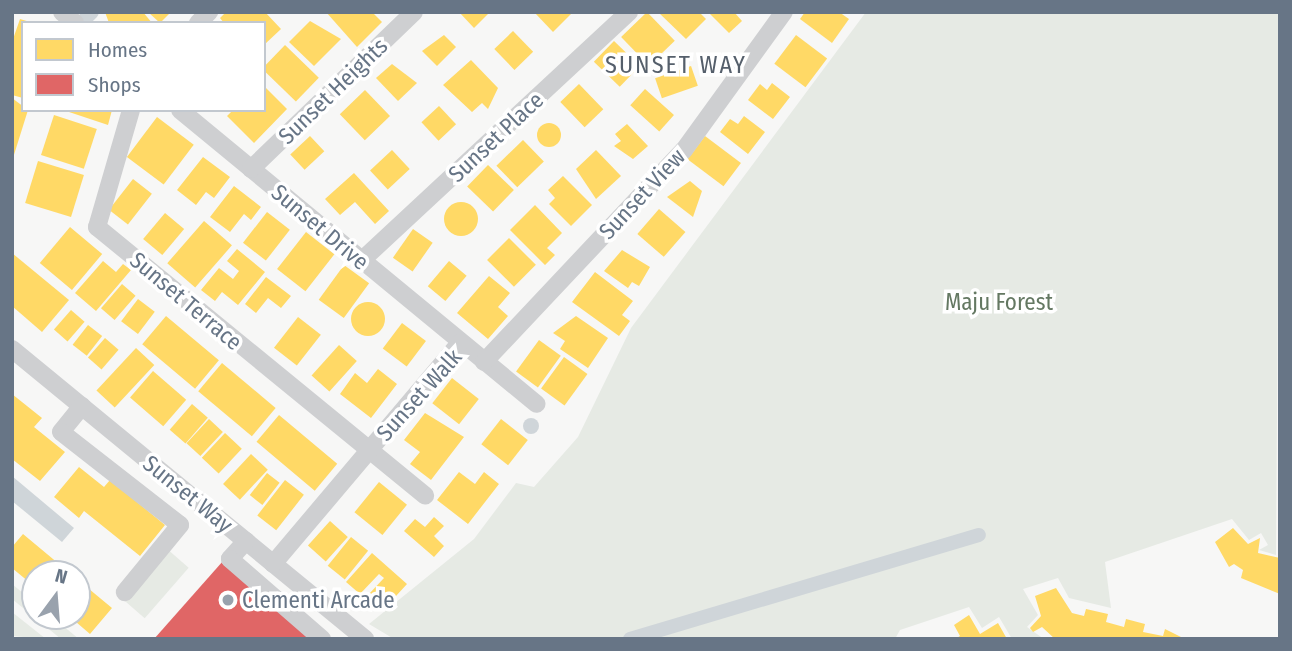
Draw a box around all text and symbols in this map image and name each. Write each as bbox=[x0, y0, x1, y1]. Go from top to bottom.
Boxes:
legend bbox=[21, 21, 266, 112]
street label: Sunset Heights bbox=[273, 32, 393, 150]
text: Homes bbox=[88, 37, 147, 63]
district label: SUNSET WAY bbox=[606, 52, 746, 80]
text: Shops bbox=[88, 72, 141, 98]
street label: Sunset Place bbox=[443, 86, 549, 188]
street label: Sunset View bbox=[593, 143, 691, 245]
street label: Sunset Drive bbox=[266, 178, 374, 276]
street label: Sunset Terrace bbox=[124, 246, 248, 356]
park label: Maju Forest bbox=[945, 288, 1053, 316]
street label: Sunset Walk bbox=[371, 343, 467, 447]
street label: Sunset Way bbox=[138, 449, 238, 539]
north arrow bbox=[21, 560, 91, 630]
text: N bbox=[53, 564, 70, 589]
place label: Clementi Arcade bbox=[242, 586, 395, 614]
marker: Clementi Arcade bbox=[220, 592, 236, 608]

